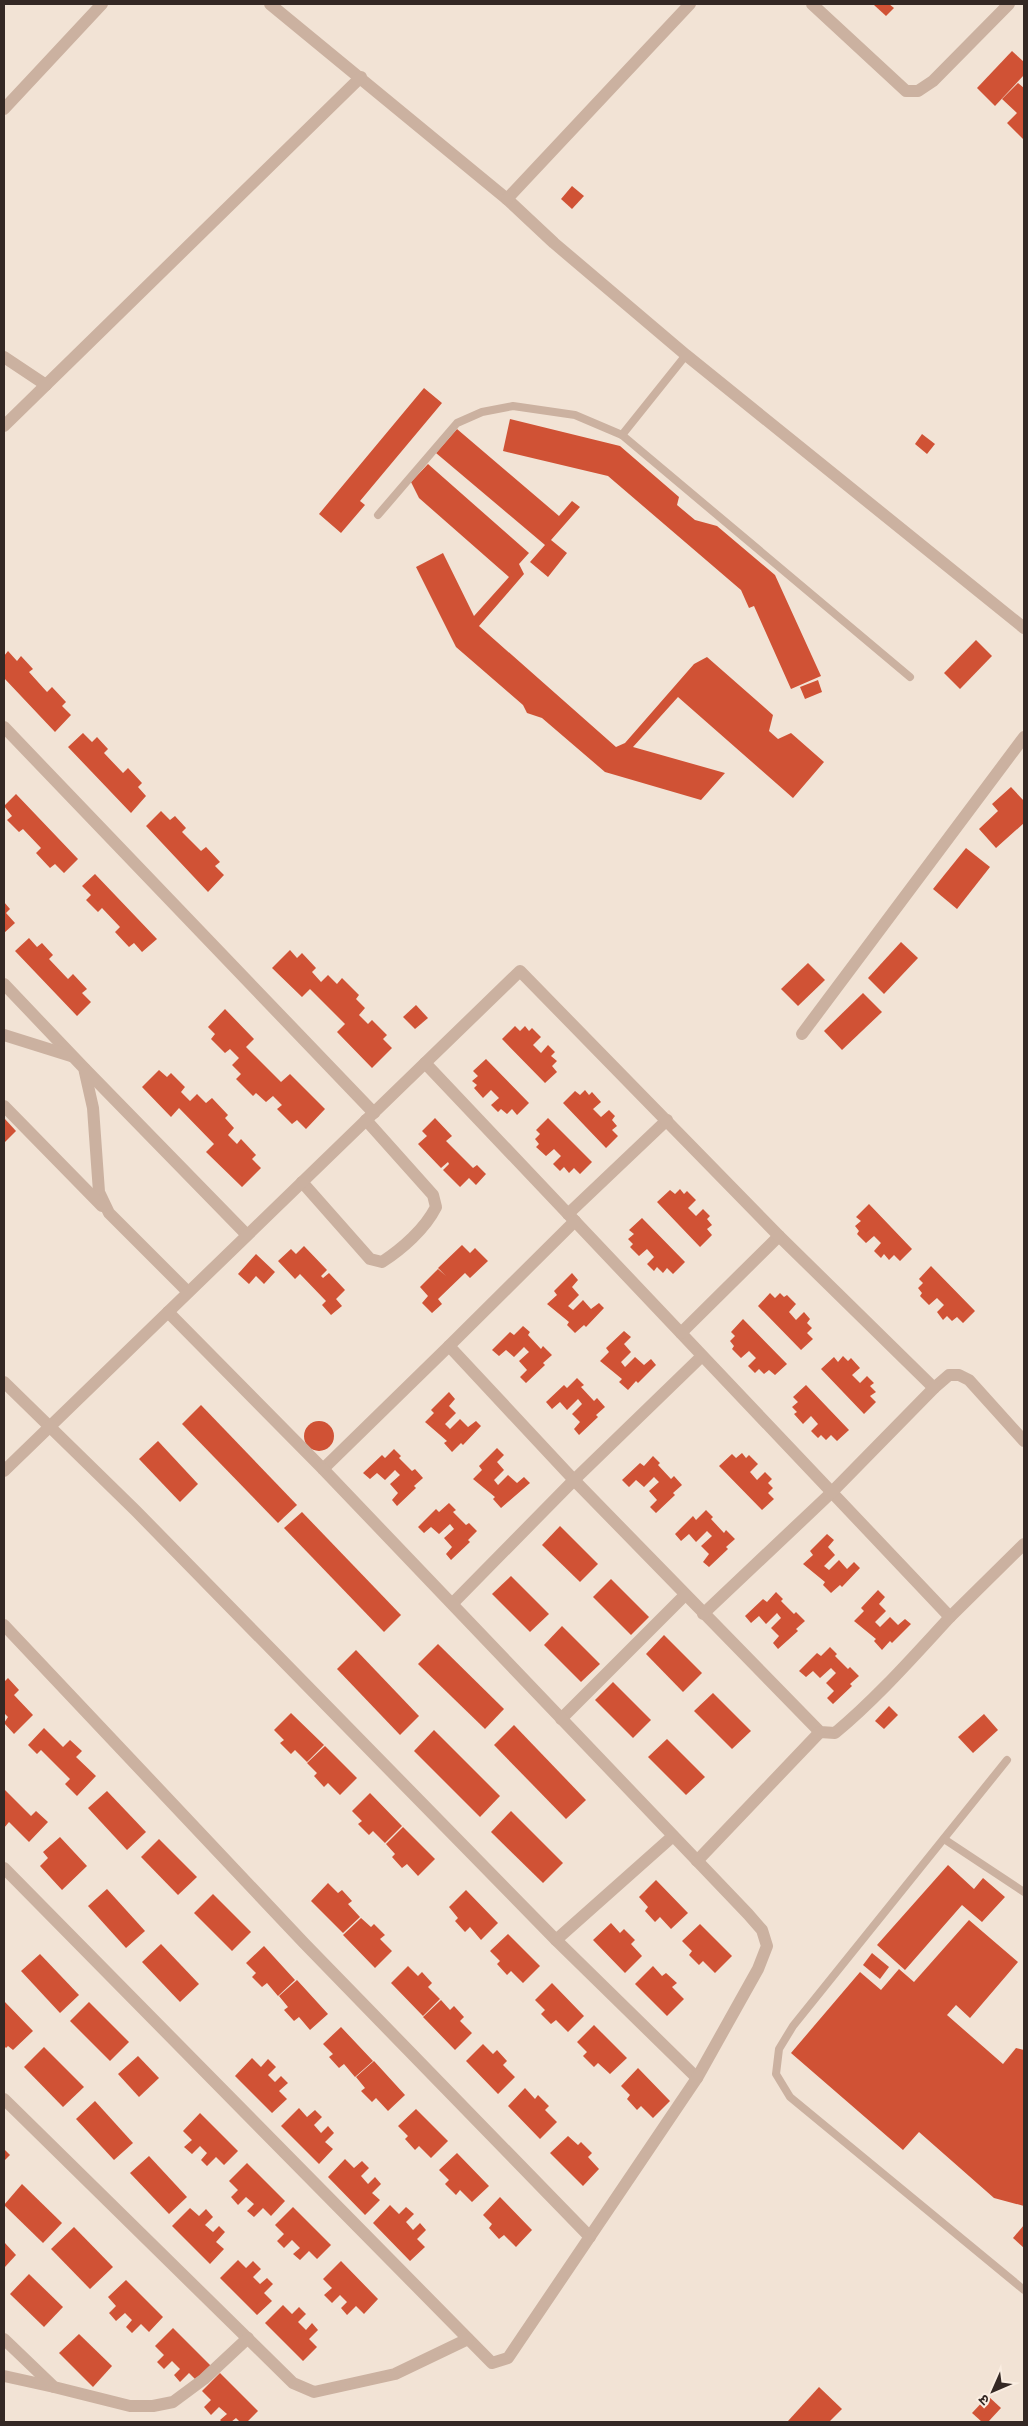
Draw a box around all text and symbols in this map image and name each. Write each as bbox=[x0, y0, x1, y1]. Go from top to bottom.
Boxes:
north arrow bbox=[968, 2366, 1018, 2416]
text: उ bbox=[975, 2390, 993, 2409]

